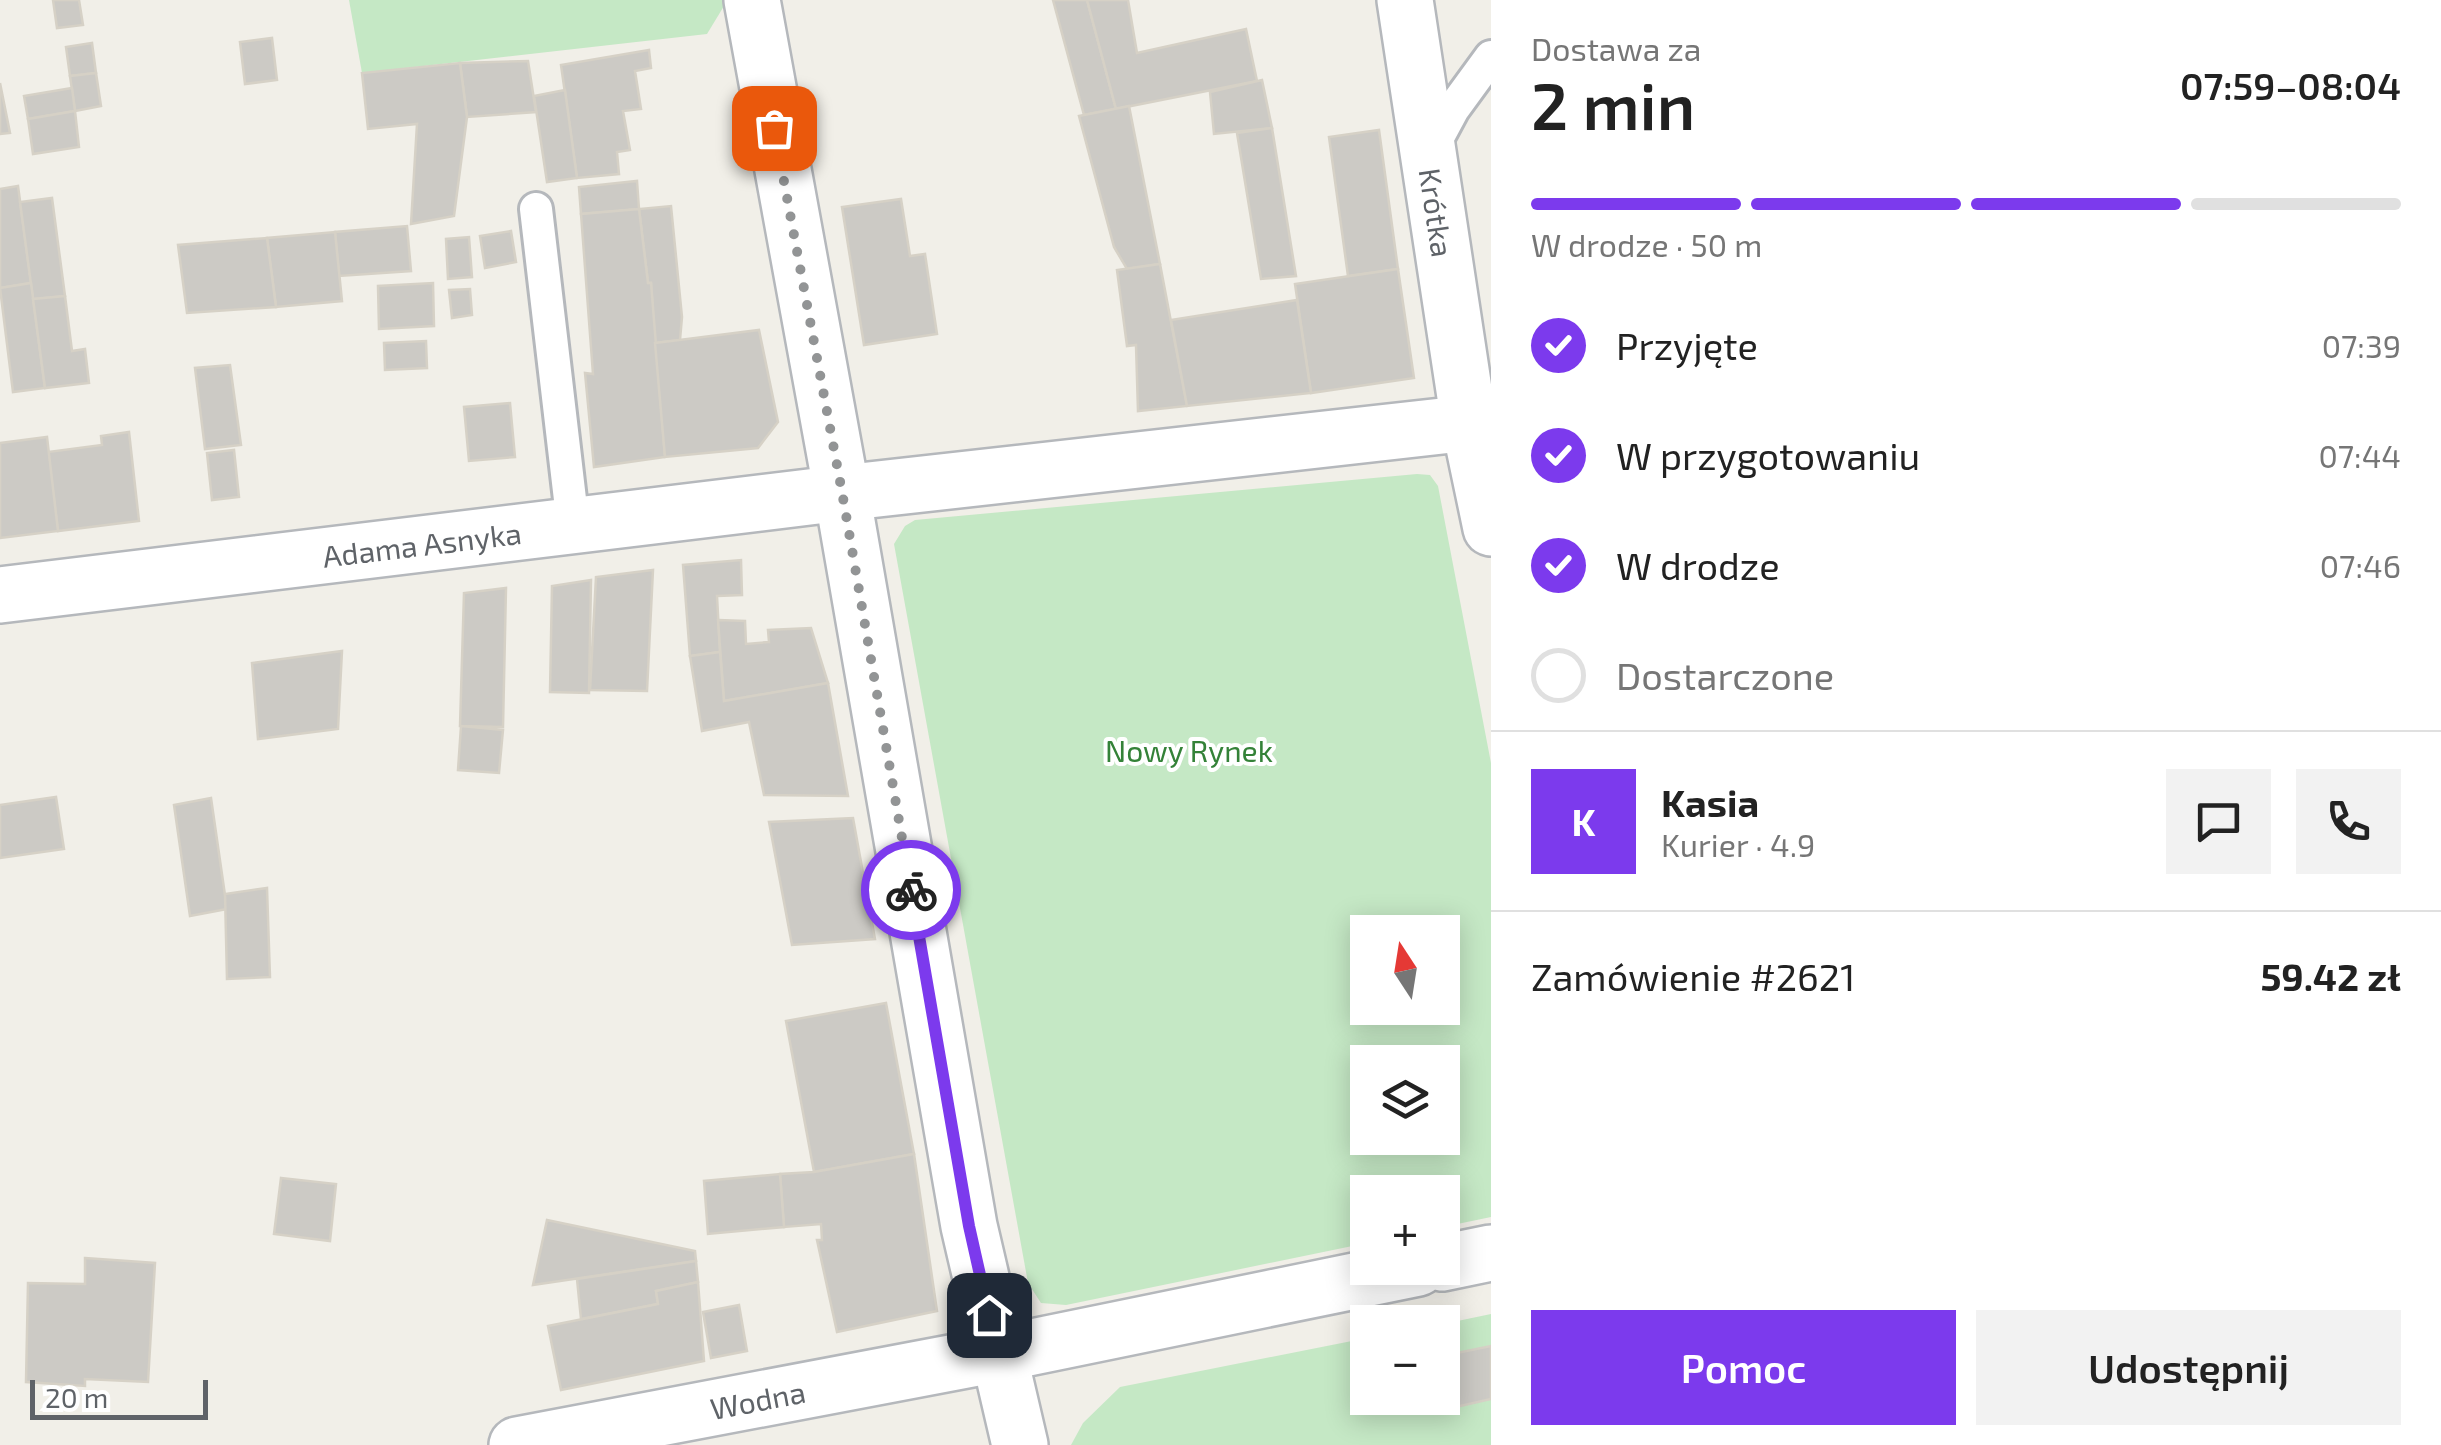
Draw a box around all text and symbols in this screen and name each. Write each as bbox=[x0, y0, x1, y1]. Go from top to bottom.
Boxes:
text: Dostawa za bbox=[1531, 29, 1701, 67]
text: 07:59–08:04 bbox=[2180, 62, 2401, 108]
text: 2 min bbox=[1531, 65, 1695, 143]
pin bbox=[732, 86, 817, 171]
icon: bag bbox=[747, 101, 802, 156]
street label: Krótka bbox=[1413, 166, 1462, 260]
text: W drodze · 50 m bbox=[1531, 225, 1762, 263]
icon: check bbox=[1531, 318, 1586, 373]
text: Przyjęte bbox=[1616, 322, 1758, 368]
text: 07:39 bbox=[2322, 326, 2401, 364]
icon: check bbox=[1531, 428, 1586, 483]
text: W przygotowaniu bbox=[1616, 432, 1920, 478]
text: 07:44 bbox=[2318, 436, 2401, 474]
street label: Adama Asnyka bbox=[320, 514, 523, 574]
icon: check bbox=[1531, 538, 1586, 593]
text: W drodze bbox=[1616, 542, 1780, 588]
text: 07:46 bbox=[2320, 546, 2401, 584]
text: Dostarczone bbox=[1616, 652, 1834, 698]
park label: Nowy Rynek bbox=[1105, 732, 1273, 768]
button: chat bbox=[2166, 769, 2271, 874]
button: phone bbox=[2296, 769, 2401, 874]
text: Kasia bbox=[1661, 779, 1759, 825]
text: K bbox=[1571, 798, 1596, 844]
text: Kurier · 4.9 bbox=[1661, 825, 1815, 863]
courier bbox=[861, 840, 961, 940]
icon: bike bbox=[884, 863, 939, 918]
north arrow bbox=[1350, 915, 1460, 1025]
map controls bbox=[1350, 915, 1460, 1415]
text: Zamówienie #2621 bbox=[1531, 953, 1855, 999]
text: 59.42 zł bbox=[2260, 953, 2401, 999]
button: layers bbox=[1350, 1045, 1460, 1155]
button: + bbox=[1350, 1175, 1460, 1285]
pin bbox=[947, 1273, 1032, 1358]
icon: home bbox=[962, 1288, 1017, 1343]
button: − bbox=[1350, 1305, 1460, 1415]
button: Pomoc bbox=[1531, 1310, 1956, 1425]
button: Udostępnij bbox=[1976, 1310, 2401, 1425]
street label: Wodna bbox=[707, 1373, 808, 1426]
scale bar bbox=[30, 1375, 208, 1420]
text: 20 m bbox=[45, 1380, 108, 1414]

